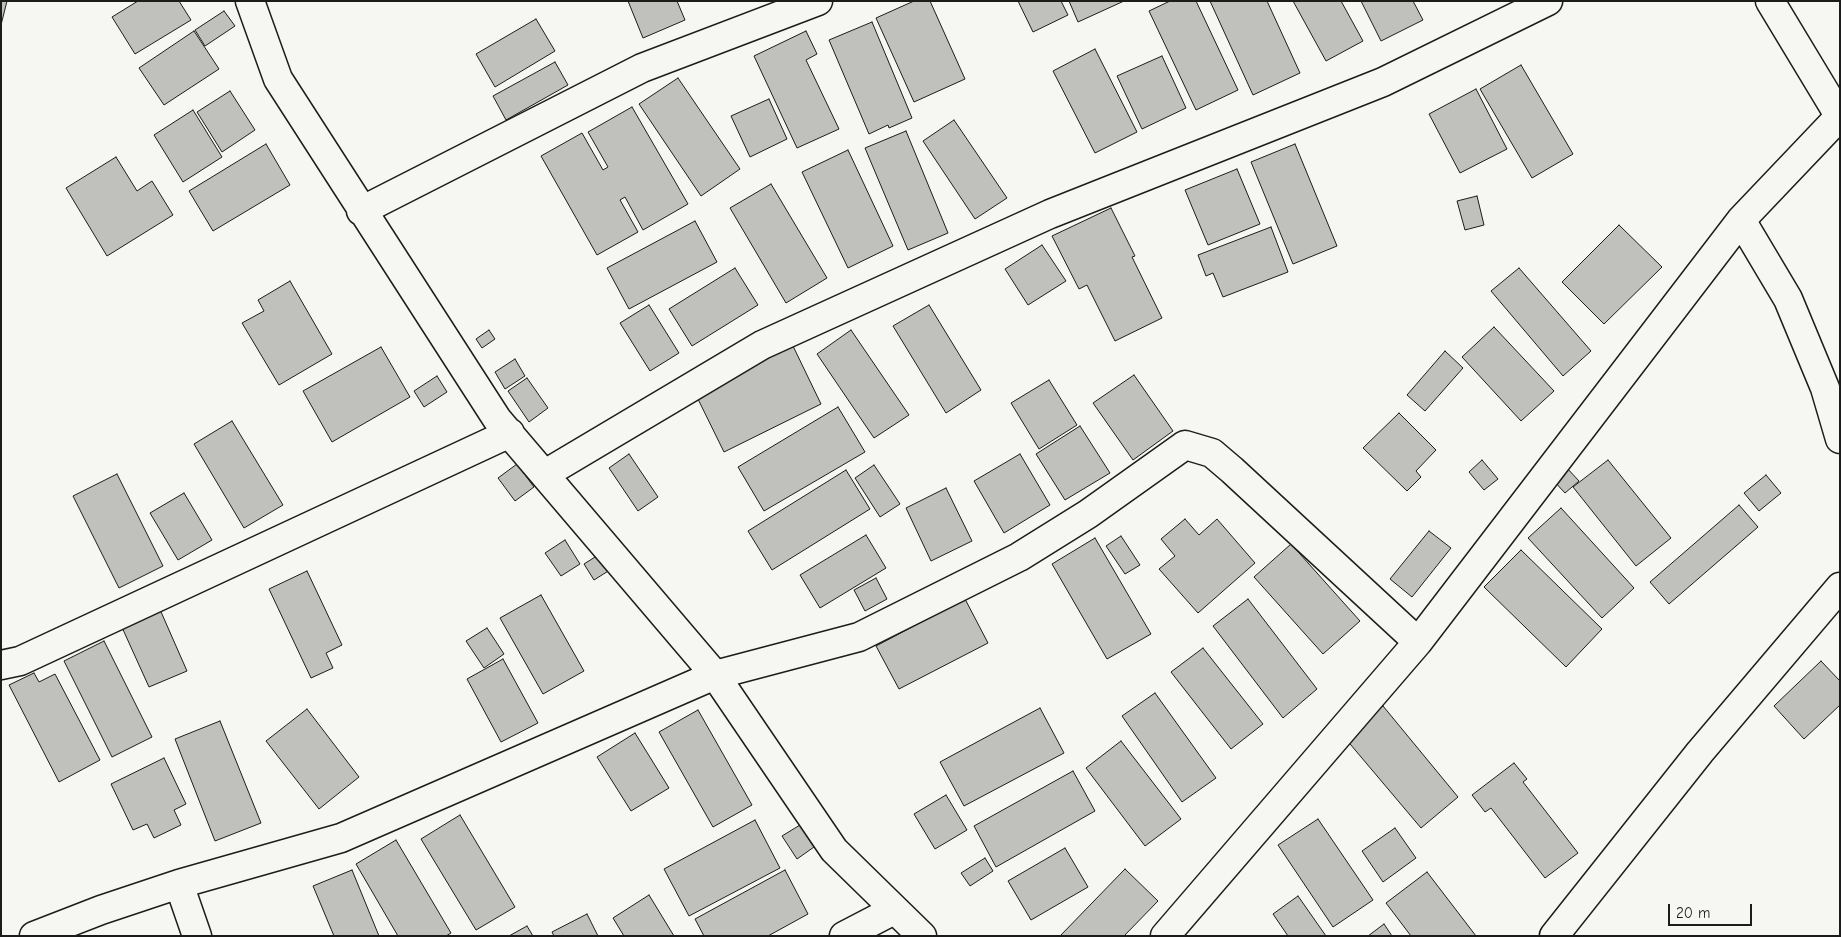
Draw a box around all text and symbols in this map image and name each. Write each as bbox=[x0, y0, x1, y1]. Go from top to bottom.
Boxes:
scale bar bbox=[1671, 894, 1755, 926]
text: 20 m bbox=[1676, 904, 1710, 922]

